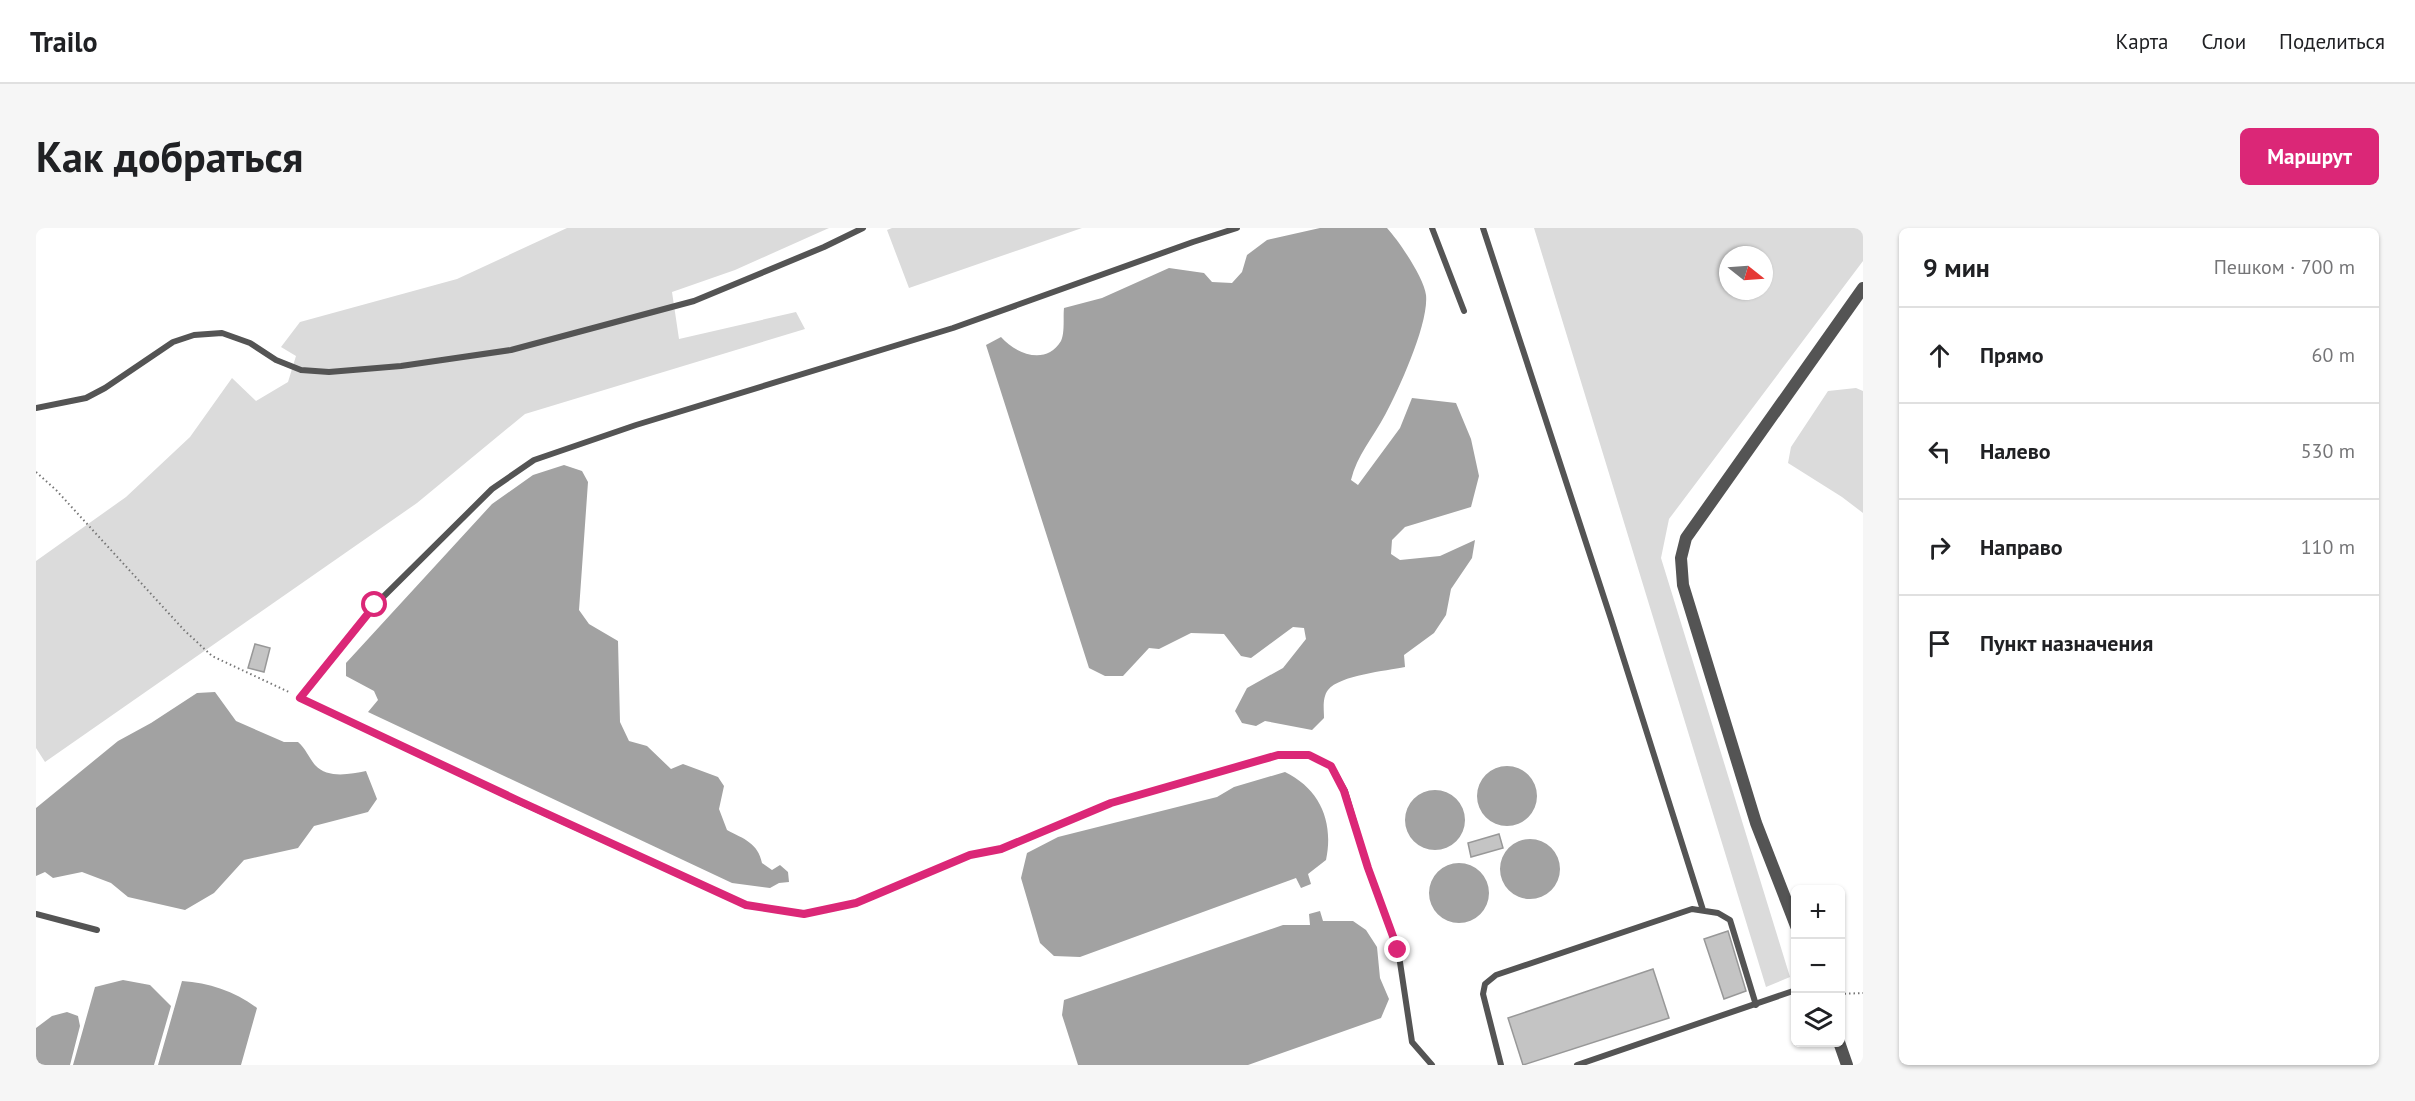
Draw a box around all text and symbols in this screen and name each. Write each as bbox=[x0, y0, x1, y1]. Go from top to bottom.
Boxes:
text: Trailo bbox=[30, 23, 97, 60]
text: Карта bbox=[2115, 28, 2168, 55]
text: Слои bbox=[2201, 28, 2246, 55]
text: Поделиться bbox=[2279, 28, 2385, 55]
button: Маршрут bbox=[2240, 128, 2379, 185]
text: Как добраться bbox=[36, 129, 303, 184]
north arrow bbox=[1719, 246, 1773, 300]
text: 9 мин bbox=[1923, 251, 1990, 284]
text: Пешком · 700 m bbox=[2214, 254, 2355, 280]
icon: ahead bbox=[1923, 339, 1956, 372]
text: Прямо bbox=[1980, 341, 2043, 369]
text: 60 m bbox=[2312, 342, 2355, 368]
icon: left bbox=[1923, 435, 1956, 468]
text: Налево bbox=[1980, 437, 2051, 465]
text: 530 m bbox=[2301, 438, 2355, 464]
icon: right bbox=[1923, 531, 1956, 564]
text: Направо bbox=[1980, 533, 2063, 561]
text: 110 m bbox=[2301, 534, 2355, 560]
route start bbox=[361, 591, 387, 617]
icon: arrive bbox=[1923, 627, 1956, 660]
text: Пункт назначения bbox=[1980, 629, 2153, 657]
map controls bbox=[1791, 885, 1845, 1047]
button: + bbox=[1791, 885, 1845, 939]
route end bbox=[1384, 936, 1410, 962]
button: − bbox=[1791, 939, 1845, 993]
button: layers bbox=[1791, 993, 1845, 1047]

